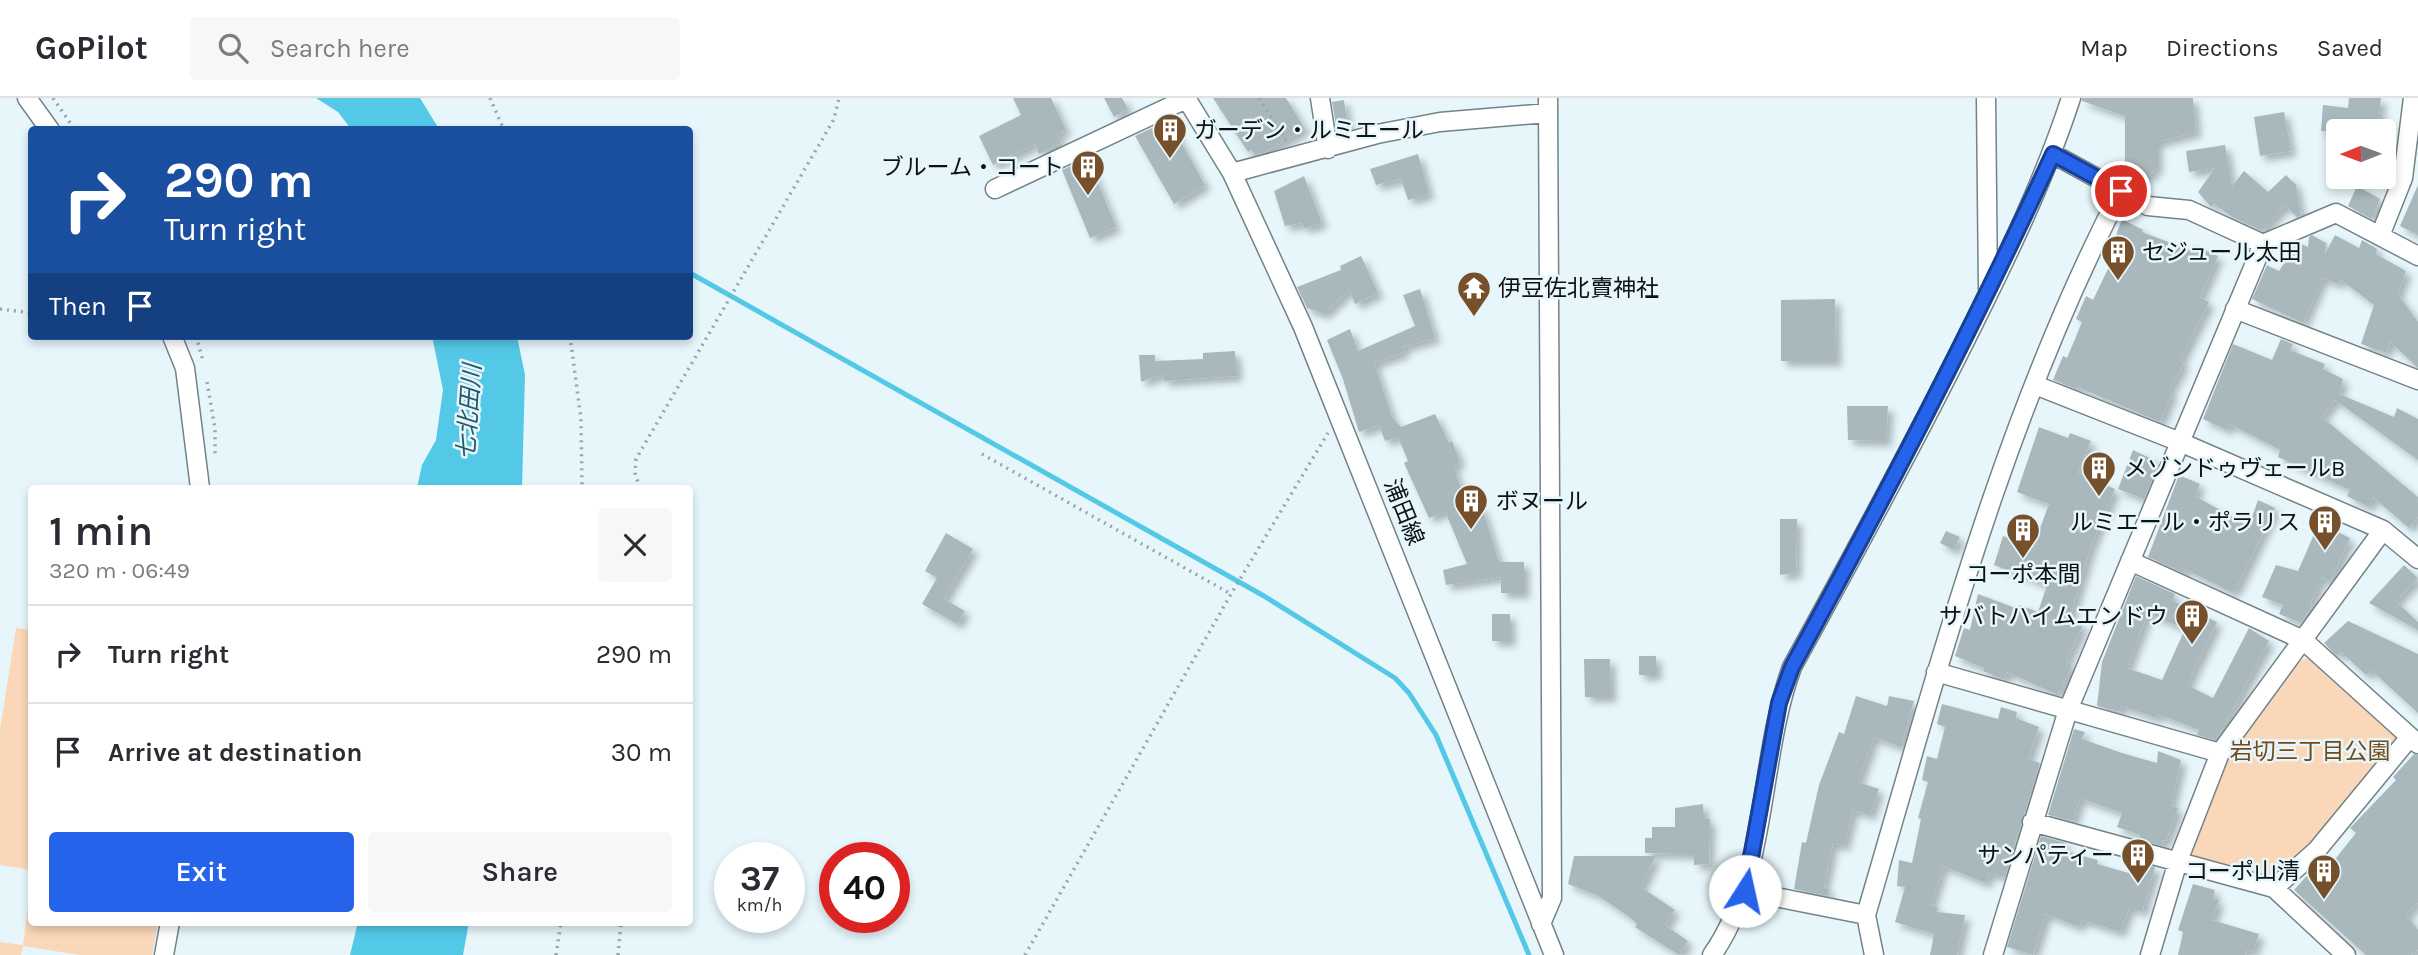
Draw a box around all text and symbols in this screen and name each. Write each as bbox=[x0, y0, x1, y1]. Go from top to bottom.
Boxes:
search box bbox=[190, 17, 680, 80]
text: GoPilot bbox=[35, 29, 148, 67]
icon: search bbox=[214, 29, 252, 67]
text: Search here bbox=[270, 33, 410, 64]
text: Map bbox=[2080, 34, 2128, 62]
text: Directions bbox=[2166, 34, 2279, 62]
text: Saved bbox=[2317, 34, 2383, 62]
building icon: ガーデン・ルミエール bbox=[1151, 111, 1189, 160]
place label: ガーデン・ルミエール bbox=[1194, 117, 1424, 144]
north arrow bbox=[2326, 119, 2396, 189]
map controls bbox=[2326, 119, 2396, 189]
building icon: ブルーム・コート bbox=[1069, 148, 1107, 197]
text: 290 m bbox=[164, 152, 313, 209]
icon: right bbox=[49, 154, 140, 245]
place label: ブルーム・コート bbox=[881, 154, 1064, 181]
pin bbox=[2091, 161, 2151, 221]
icon: arrive bbox=[2102, 172, 2140, 210]
text: Turn right bbox=[164, 211, 306, 248]
building icon: セジュール太田 bbox=[2099, 233, 2137, 282]
place label: セジュール太田 bbox=[2142, 239, 2301, 266]
temple icon: 伊豆佐北賣神社 bbox=[1455, 269, 1493, 318]
place label: 伊豆佐北賣神社 bbox=[1498, 275, 1659, 302]
icon: arrive bbox=[121, 287, 159, 325]
text: Then bbox=[49, 291, 107, 322]
water label: 七北田川 bbox=[452, 360, 487, 461]
building icon: メゾンドゥヴェールB bbox=[2080, 449, 2118, 498]
place label: メゾンドゥヴェールB bbox=[2124, 455, 2345, 482]
street label: 浦田線 bbox=[1379, 475, 1429, 549]
building icon: ボヌール bbox=[1452, 482, 1490, 531]
place label: ボヌール bbox=[1496, 488, 1588, 515]
building icon: ルミエール・ポラリス bbox=[2306, 503, 2344, 552]
text: 1 min bbox=[49, 506, 153, 556]
button: close bbox=[598, 508, 672, 582]
place label: ルミエール・ポラリス bbox=[2070, 509, 2300, 536]
building icon: コーポ本間 bbox=[2004, 511, 2042, 560]
text: 320 m · 06:49 bbox=[49, 557, 190, 584]
place label: コーポ本間 bbox=[1966, 561, 2081, 588]
building icon: サバトハイムエンドウ bbox=[2173, 597, 2211, 646]
place label: サバトハイムエンドウ bbox=[1939, 603, 2168, 630]
icon: right bbox=[49, 635, 87, 673]
text: Turn right bbox=[108, 639, 229, 670]
text: 290 m bbox=[596, 639, 672, 670]
icon: arrive bbox=[49, 733, 87, 771]
text: Arrive at destination bbox=[108, 737, 362, 768]
text: 30 m bbox=[611, 737, 672, 768]
park label: 岩切三丁目公園 bbox=[2230, 738, 2391, 765]
button: Exit bbox=[49, 832, 354, 912]
button: Share bbox=[368, 832, 672, 912]
building icon: サンパティー bbox=[2119, 836, 2157, 885]
speed limit sign: 40 bbox=[819, 842, 910, 933]
place label: サンパティー bbox=[1977, 842, 2114, 869]
building icon: コーポ山清 bbox=[2305, 852, 2343, 901]
position arrow bbox=[1708, 854, 1782, 928]
text: 37 bbox=[740, 858, 779, 899]
place label: コーポ山清 bbox=[2185, 858, 2300, 885]
text: km/h bbox=[737, 894, 782, 916]

